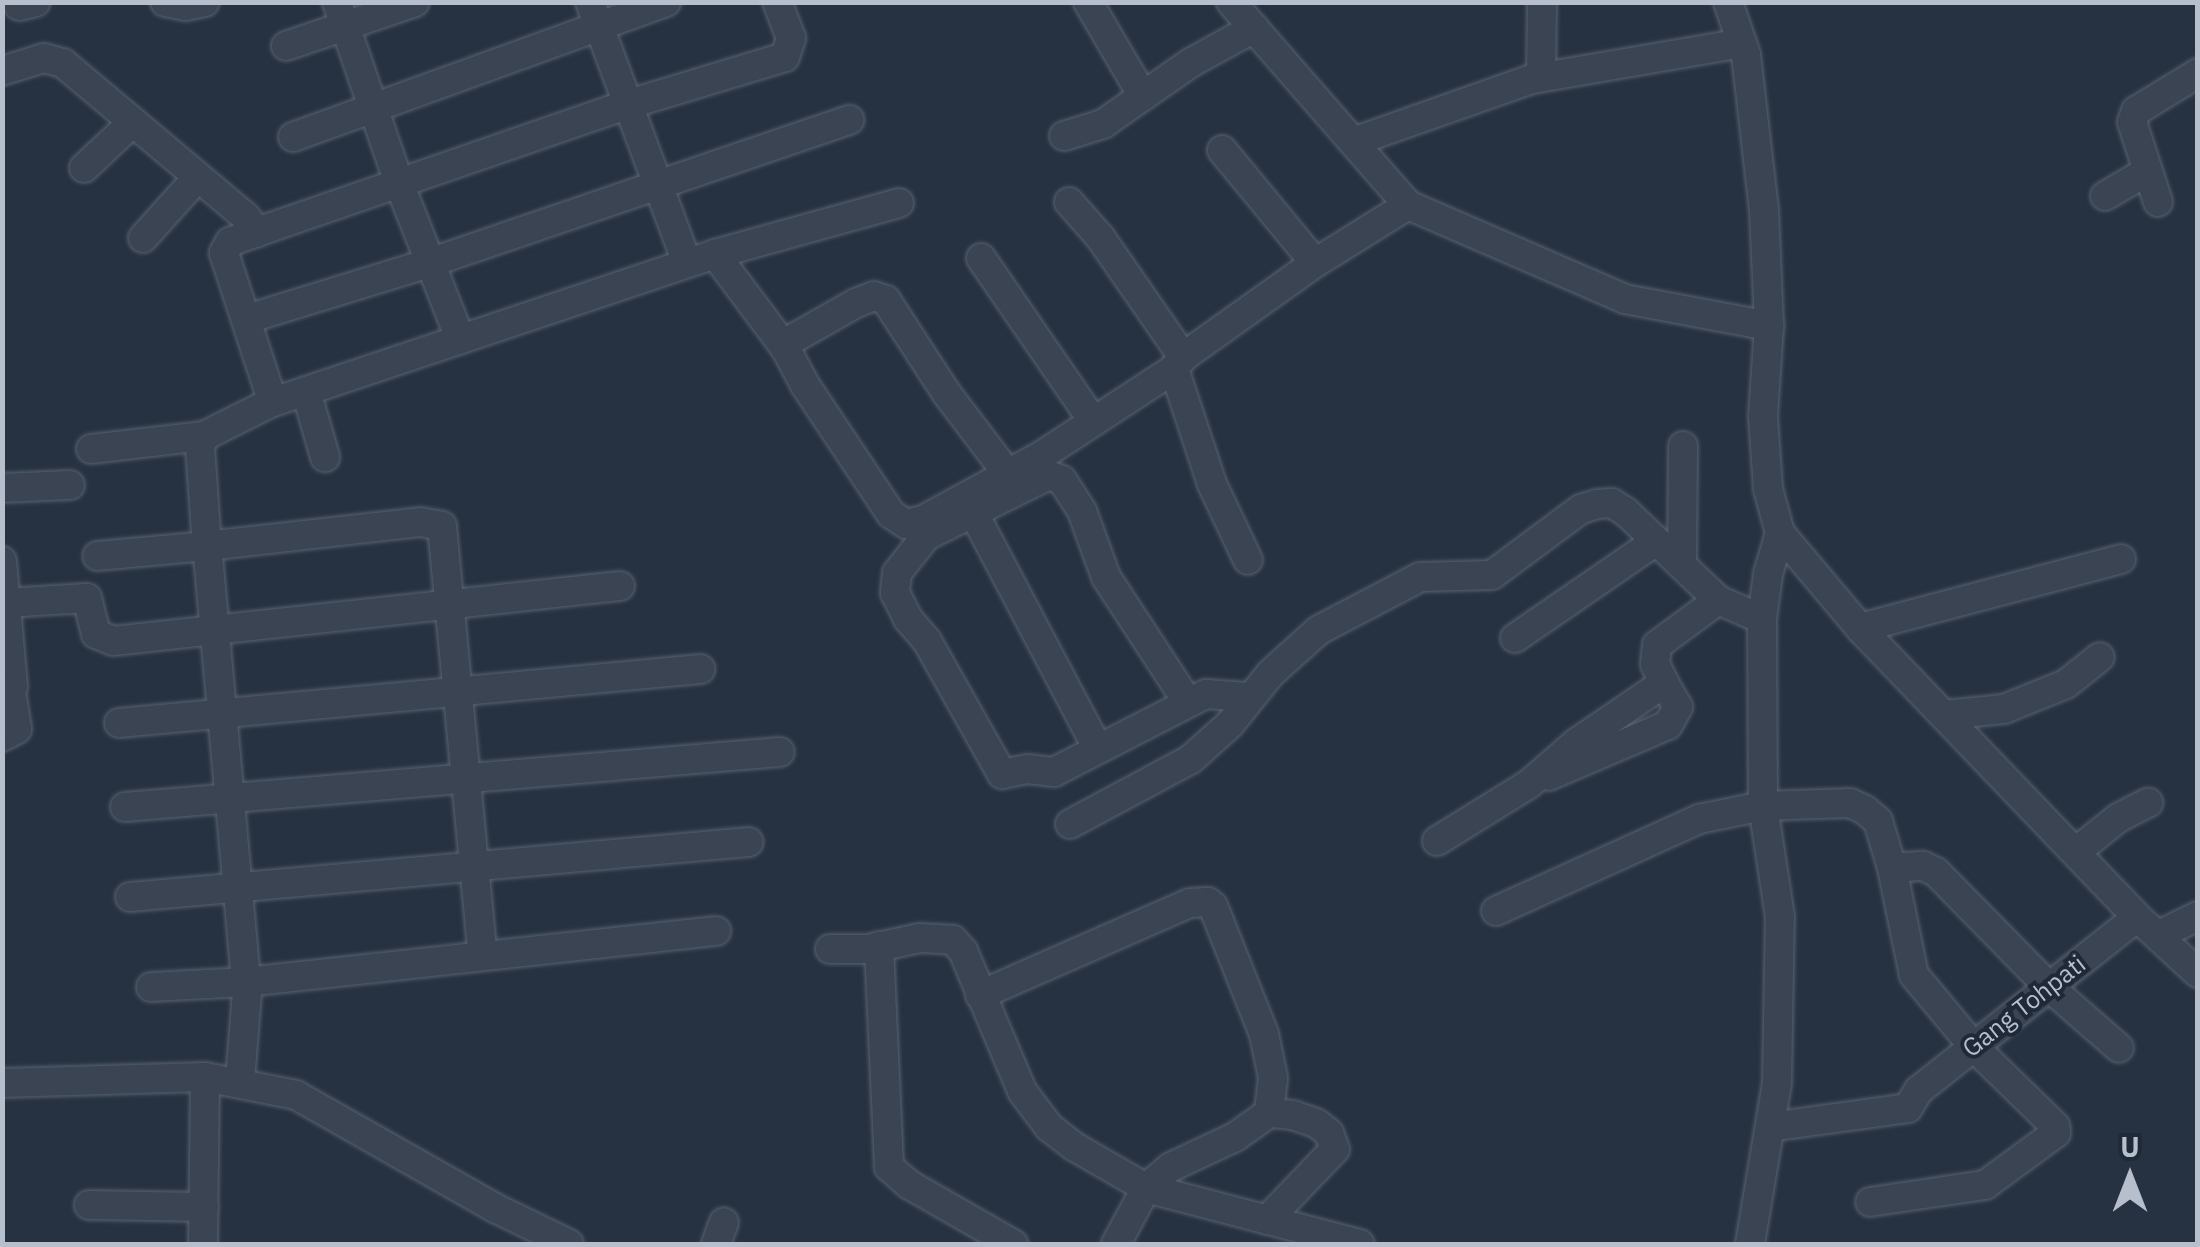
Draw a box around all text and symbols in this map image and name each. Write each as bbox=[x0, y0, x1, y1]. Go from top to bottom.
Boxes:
street label: Gang Tohpati bbox=[1957, 949, 2091, 1063]
north arrow bbox=[2080, 1127, 2180, 1227]
text: U bbox=[2120, 1128, 2140, 1165]

